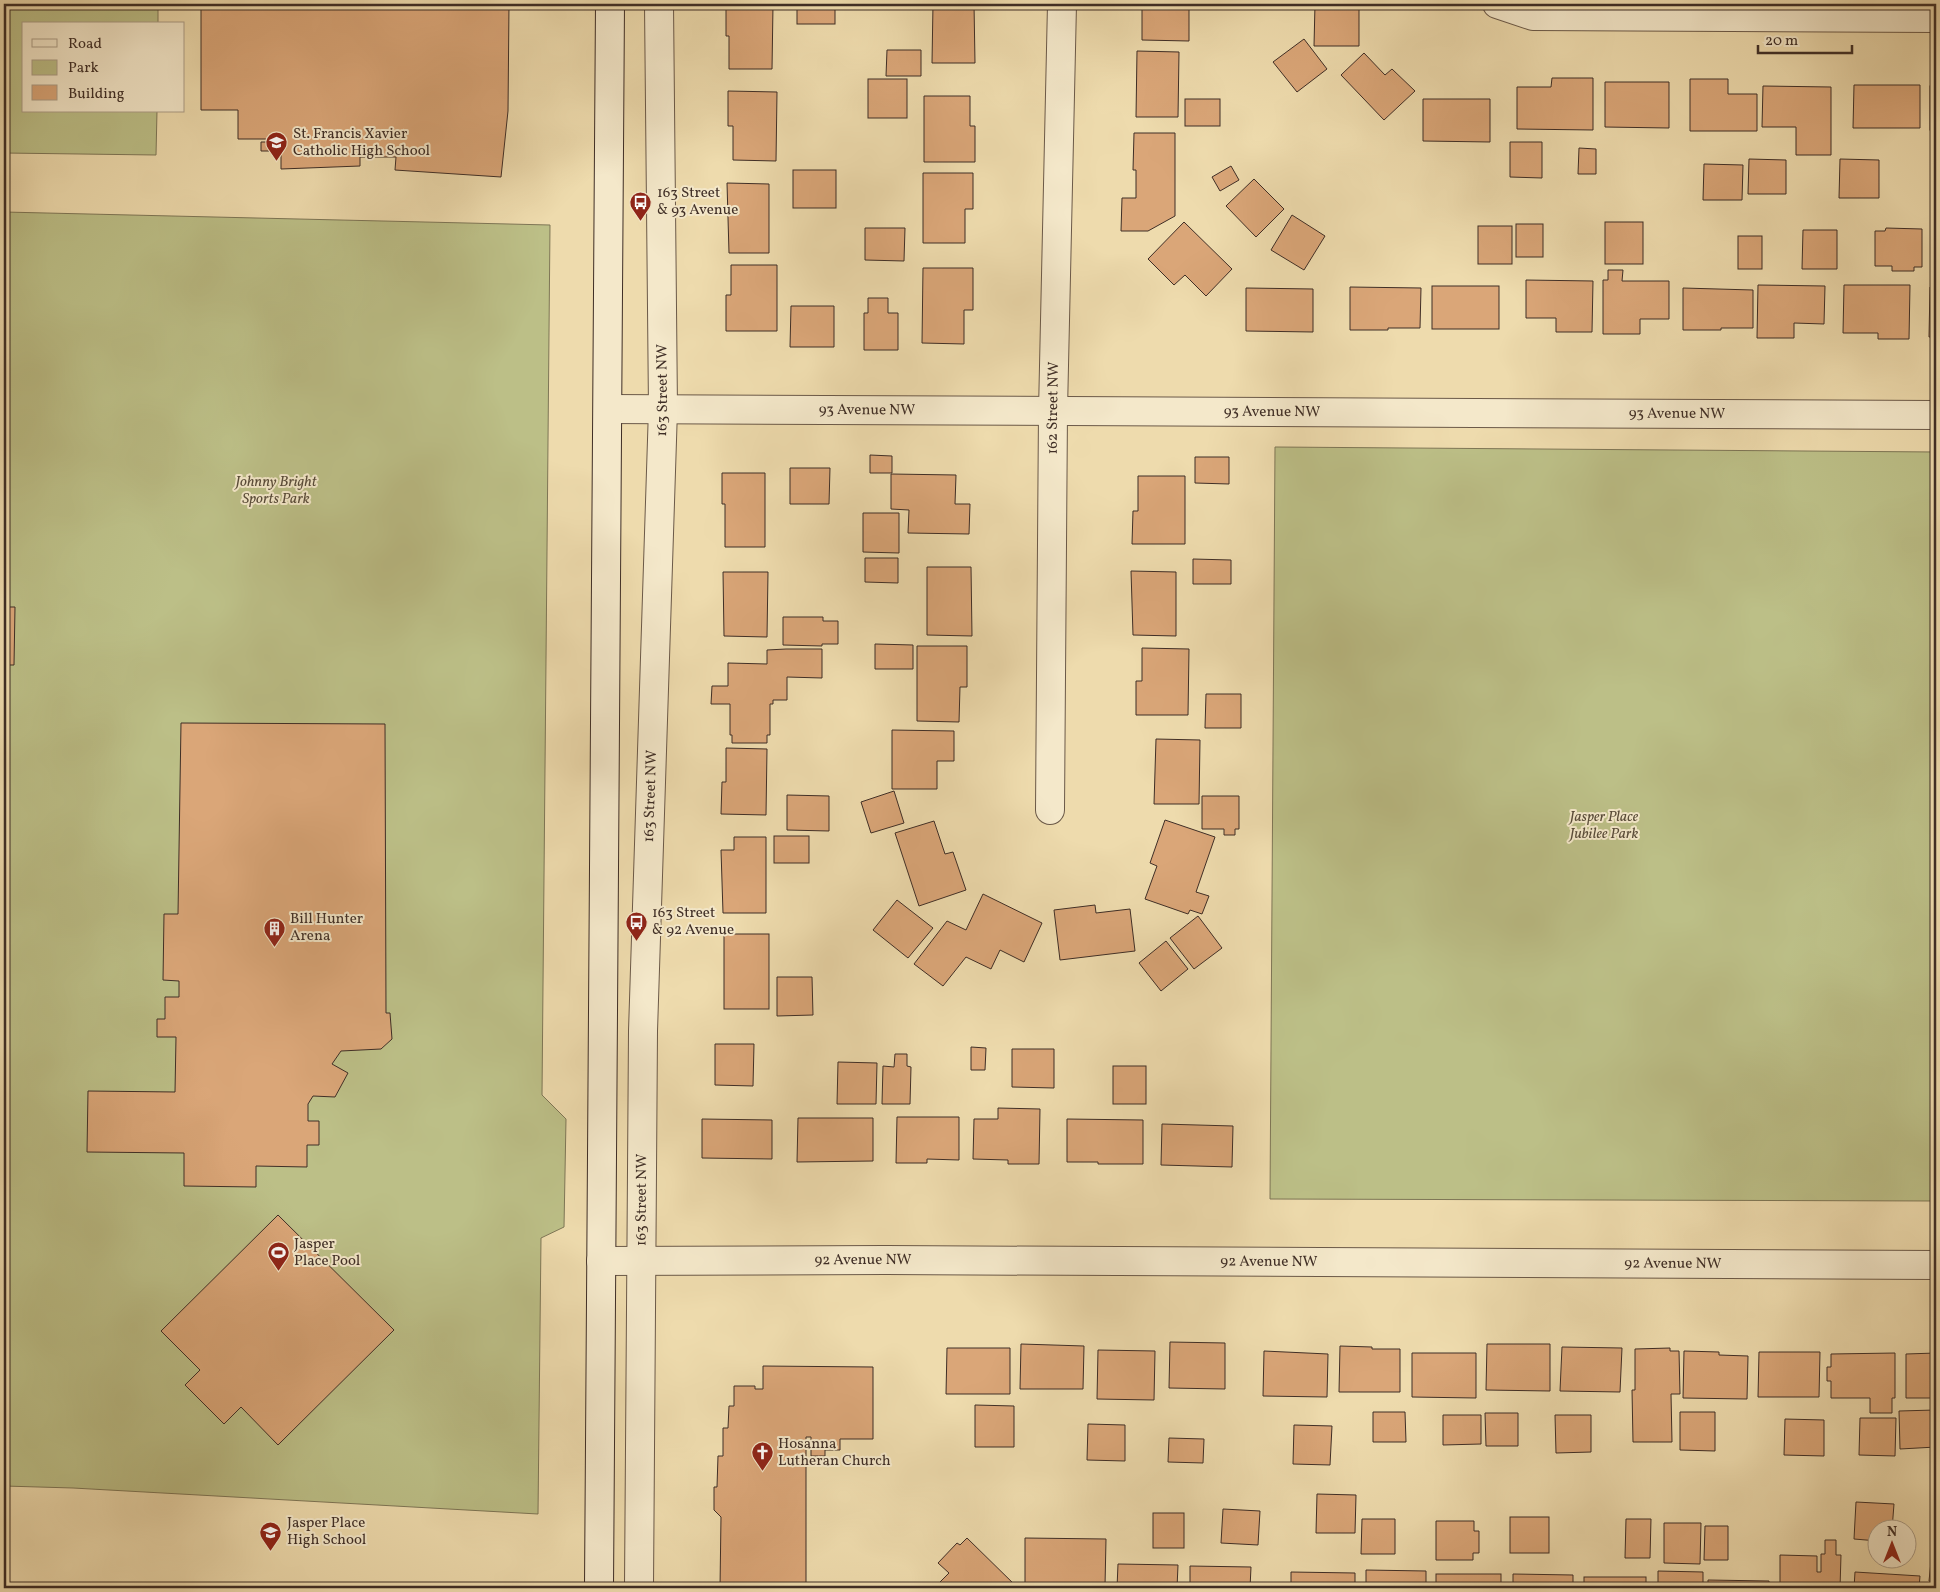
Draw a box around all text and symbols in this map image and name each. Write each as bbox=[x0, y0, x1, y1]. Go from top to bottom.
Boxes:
legend bbox=[22, 22, 185, 112]
scale bar bbox=[1758, 22, 1851, 54]
text: 20 m bbox=[1765, 31, 1798, 52]
text: Road bbox=[68, 34, 102, 55]
text: Park bbox=[68, 58, 99, 79]
text: Building bbox=[68, 84, 125, 105]
place label: St. Francis Xavier Catholic High School bbox=[293, 124, 430, 162]
school or university icon: St. Francis Xavier Catholic High School bbox=[265, 131, 289, 162]
place label: 163 Street & 93 Avenue bbox=[657, 183, 738, 221]
bus stop icon: 163 Street & 93 Avenue bbox=[629, 190, 653, 221]
street label: 163 Street NW bbox=[652, 344, 674, 437]
street label: 162 Street NW bbox=[1042, 361, 1065, 455]
street label: 93 Avenue NW bbox=[819, 399, 915, 421]
street label: 93 Avenue NW bbox=[1224, 401, 1320, 423]
street label: 93 Avenue NW bbox=[1629, 403, 1725, 425]
park label: Johnny Bright Sports Park bbox=[234, 472, 318, 510]
street label: 163 Street NW bbox=[639, 750, 663, 843]
park label: Jasper Place Jubilee Park bbox=[1568, 807, 1639, 845]
place label: 163 Street & 92 Avenue bbox=[652, 903, 734, 941]
place label: Bill Hunter Arena bbox=[290, 909, 363, 947]
bus stop icon: 163 Street & 92 Avenue bbox=[624, 910, 648, 941]
building icon: Bill Hunter Arena bbox=[262, 916, 286, 947]
street label: 163 Street NW bbox=[631, 1154, 653, 1246]
place label: Jasper Place Pool bbox=[294, 1234, 360, 1272]
sports icon: Jasper Place Pool bbox=[266, 1241, 290, 1272]
street label: 92 Avenue NW bbox=[814, 1249, 912, 1271]
street label: 92 Avenue NW bbox=[1220, 1251, 1318, 1273]
street label: 92 Avenue NW bbox=[1624, 1253, 1722, 1274]
place label: Hosanna Lutheran Church bbox=[778, 1434, 891, 1472]
church icon: Hosanna Lutheran Church bbox=[750, 1441, 774, 1472]
place label: Jasper Place High School bbox=[287, 1513, 366, 1551]
school or university icon: Jasper Place High School bbox=[259, 1520, 283, 1551]
north arrow bbox=[1868, 1520, 1918, 1570]
text: N bbox=[1887, 1523, 1897, 1542]

